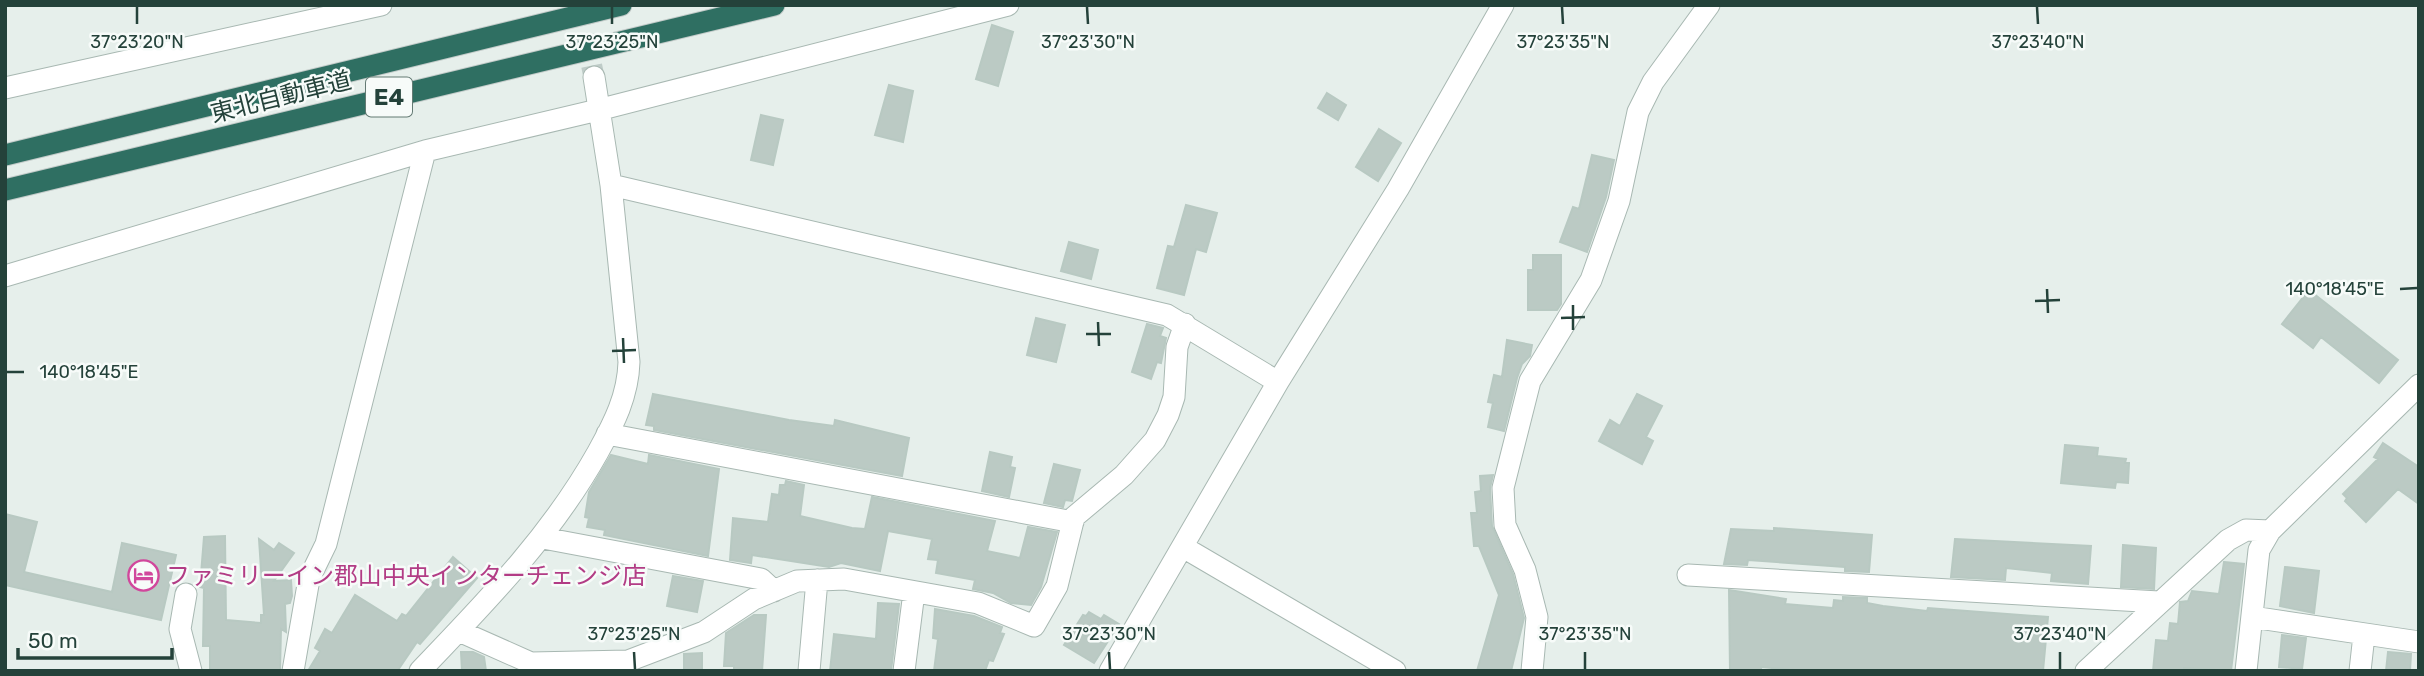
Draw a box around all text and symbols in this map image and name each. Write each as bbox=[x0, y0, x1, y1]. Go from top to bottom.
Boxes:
text: 37°23'20"N bbox=[90, 31, 184, 53]
text: 37°23'25"N bbox=[566, 31, 658, 53]
text: 37°23'30"N bbox=[1041, 31, 1135, 53]
text: 37°23'35"N bbox=[1516, 31, 1610, 53]
text: 37°23'40"N bbox=[1991, 31, 2085, 53]
street label: 東北自動車道 bbox=[208, 66, 354, 128]
road number: E4 bbox=[366, 78, 412, 116]
text: 140°18'45"E bbox=[2286, 278, 2384, 300]
text: 140°18'45"E bbox=[40, 361, 138, 383]
hotel icon: ファミリーイン郡山中央インターチェンジ店 bbox=[126, 559, 160, 593]
place label: ファミリーイン郡山中央インターチェンジ店 bbox=[166, 562, 646, 590]
scale bar bbox=[18, 616, 172, 660]
text: 37°23'25"N bbox=[588, 623, 680, 645]
text: 37°23'30"N bbox=[1062, 623, 1156, 645]
text: 37°23'35"N bbox=[1538, 623, 1632, 645]
text: 37°23'40"N bbox=[2013, 623, 2107, 645]
text: 50 m bbox=[28, 628, 78, 653]

